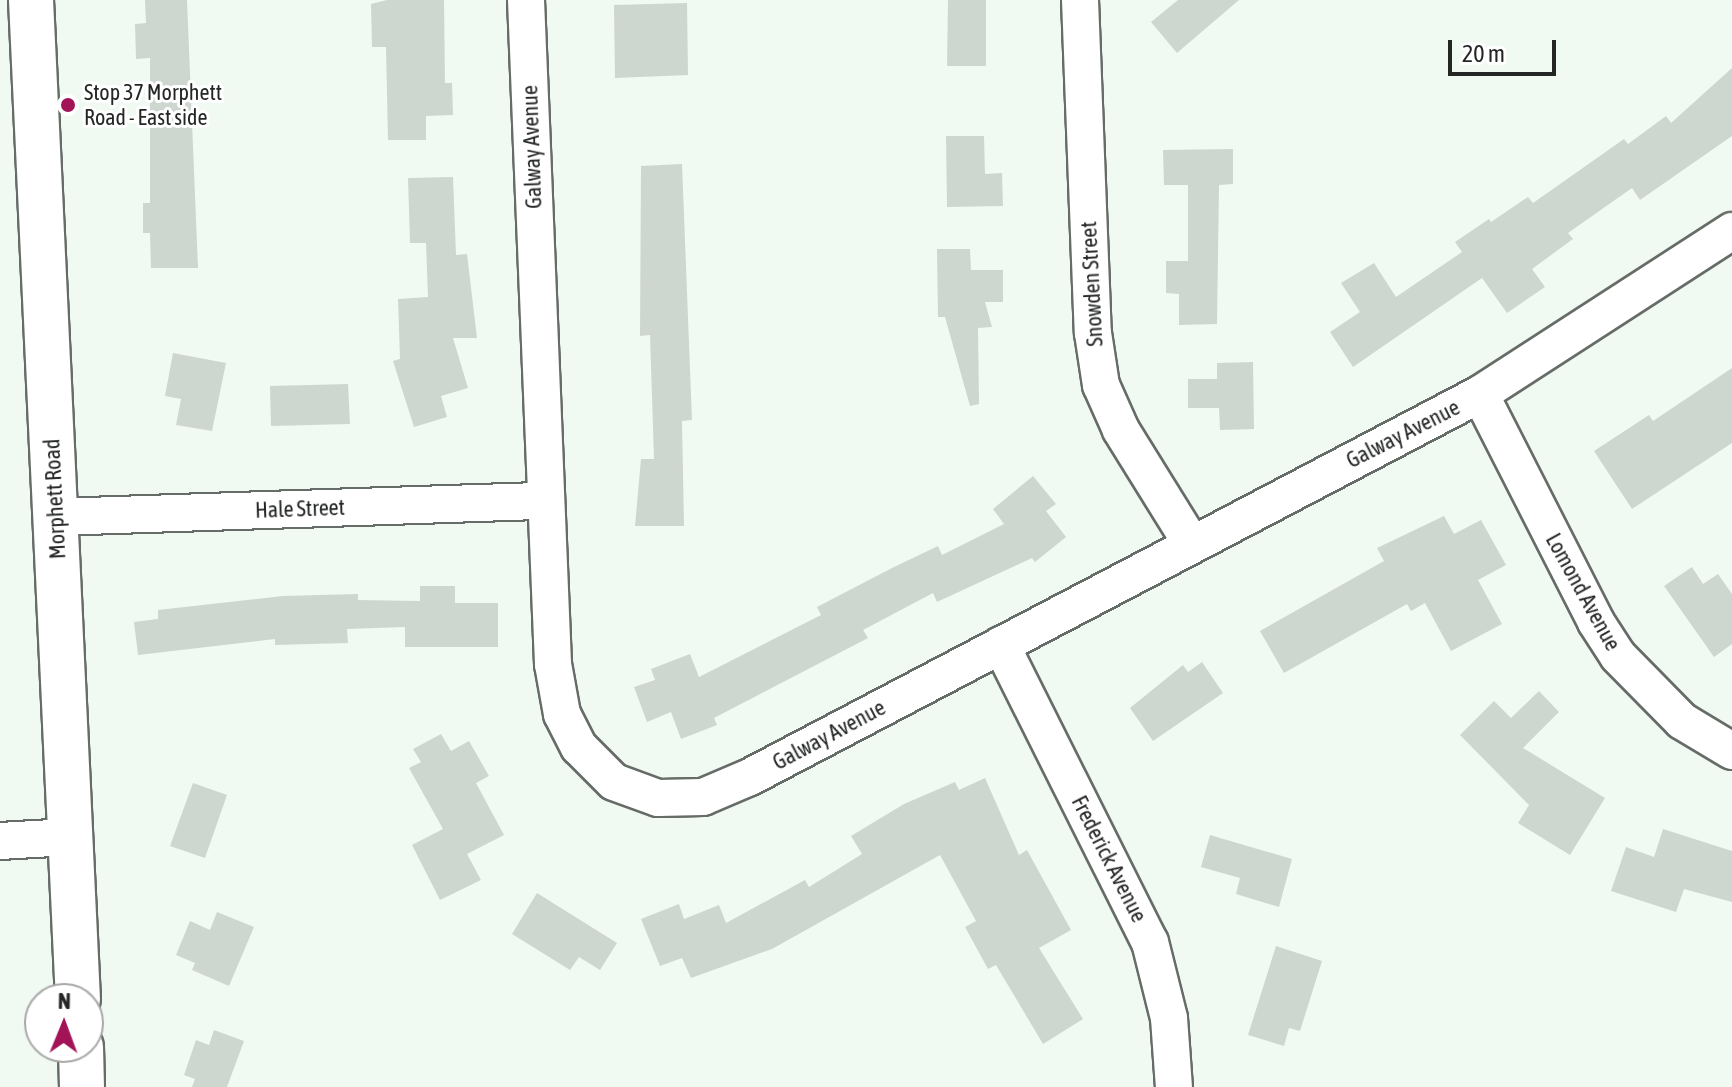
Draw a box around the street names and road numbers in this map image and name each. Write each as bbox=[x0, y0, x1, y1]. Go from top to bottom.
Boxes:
street label: Galway Avenue bbox=[517, 85, 547, 209]
street label: Snowden Street bbox=[1076, 221, 1108, 347]
street label: Galway Avenue bbox=[1342, 394, 1464, 474]
street label: Morphett Road bbox=[39, 438, 71, 560]
street label: Hale Street bbox=[255, 494, 345, 524]
street label: Lomond Avenue bbox=[1540, 529, 1626, 655]
street label: Galway Avenue bbox=[768, 694, 890, 776]
street label: Frederick Avenue bbox=[1066, 791, 1152, 927]

